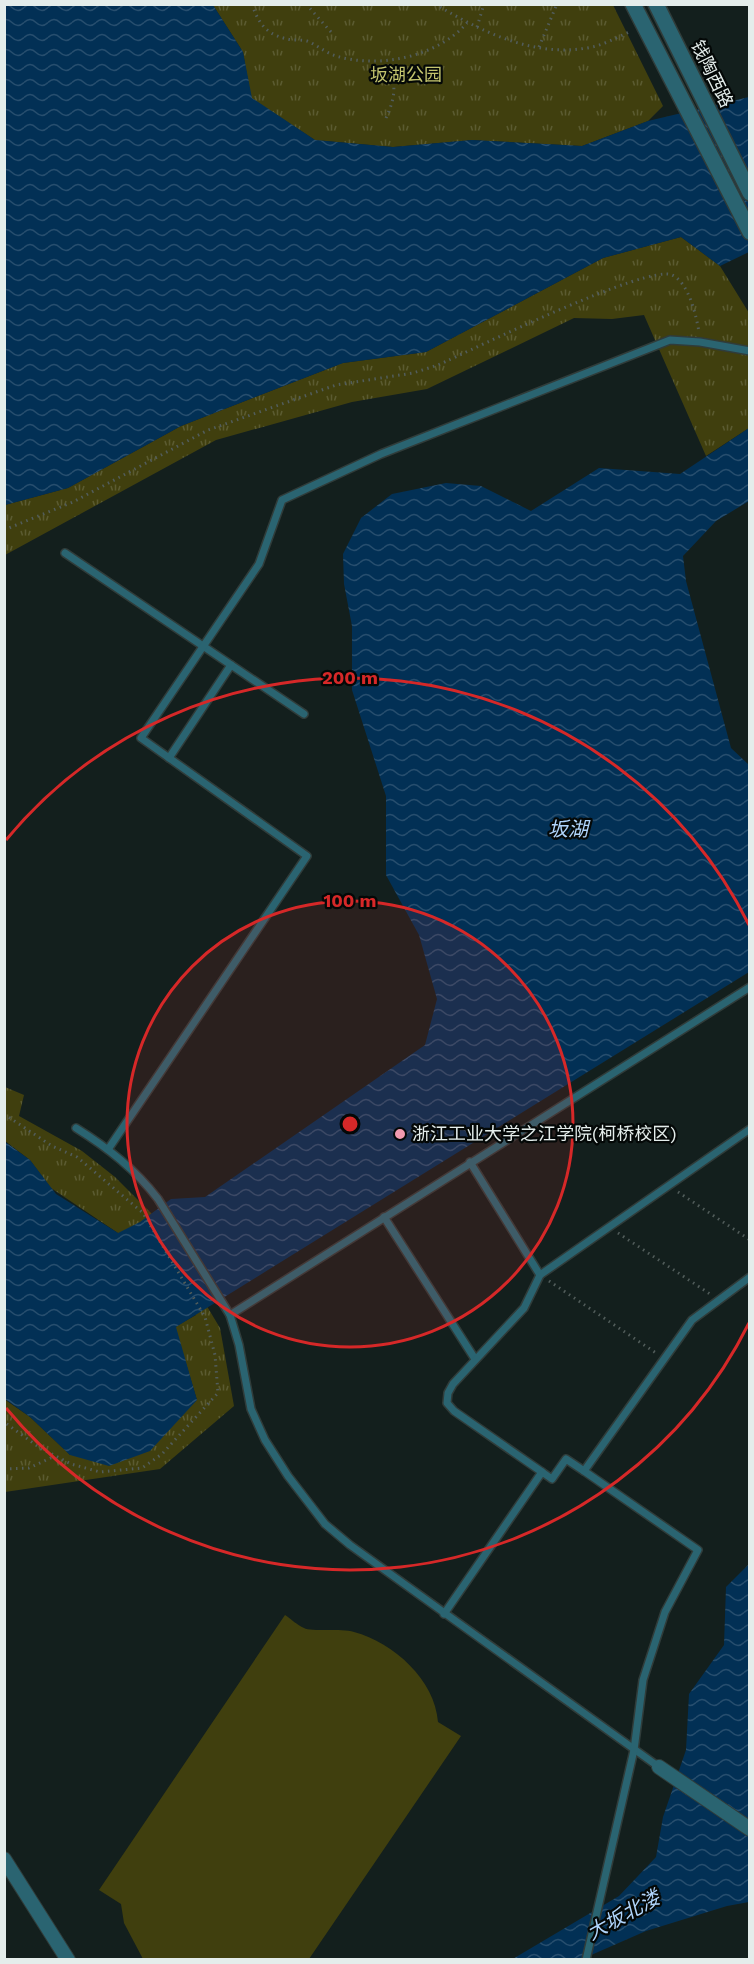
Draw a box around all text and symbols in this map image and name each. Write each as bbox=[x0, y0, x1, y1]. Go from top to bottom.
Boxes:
street label: 钱陶西路 bbox=[687, 37, 738, 111]
park label: 坂湖公园 bbox=[370, 64, 442, 85]
text: 200 m bbox=[322, 667, 378, 688]
water label: 坂湖 bbox=[548, 817, 591, 841]
text: 100 m bbox=[323, 890, 377, 911]
centre of rings bbox=[340, 1114, 360, 1134]
place label: 浙江工业大学之江学院(柯桥校区) bbox=[412, 1123, 677, 1144]
marker: 浙江工业大学之江学院(柯桥校区) bbox=[393, 1127, 407, 1141]
water label: 大坂北溇 bbox=[582, 1884, 666, 1945]

